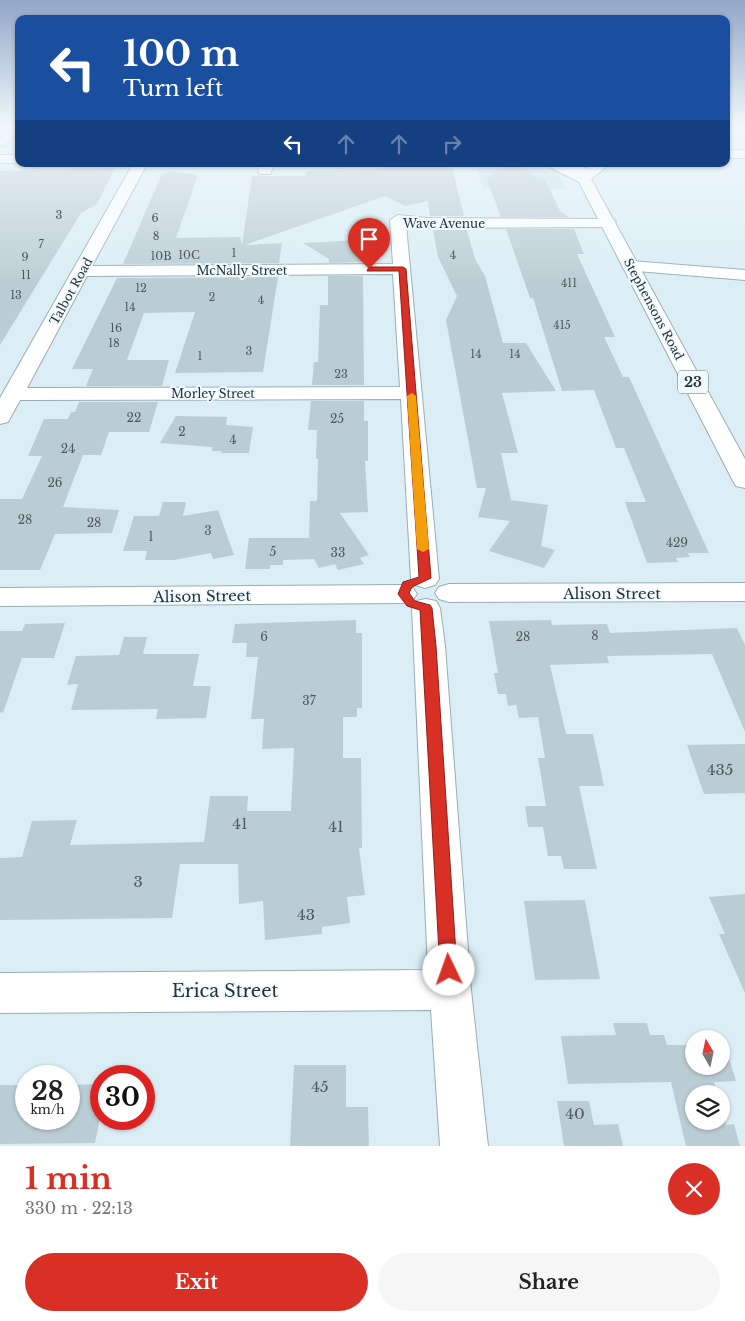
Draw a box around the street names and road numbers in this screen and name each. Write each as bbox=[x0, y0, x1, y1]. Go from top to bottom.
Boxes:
street label: Wave Avenue bbox=[402, 216, 485, 231]
street label: Talbot Road bbox=[46, 255, 96, 327]
street label: Stephensons Road bbox=[621, 256, 687, 362]
street label: McNally Street bbox=[197, 263, 288, 278]
road number: 23 bbox=[678, 371, 708, 394]
street label: Morley Street bbox=[171, 386, 255, 401]
street label: Alison Street bbox=[562, 584, 661, 603]
street label: Alison Street bbox=[152, 586, 251, 606]
street label: Erica Street bbox=[172, 980, 278, 1002]

